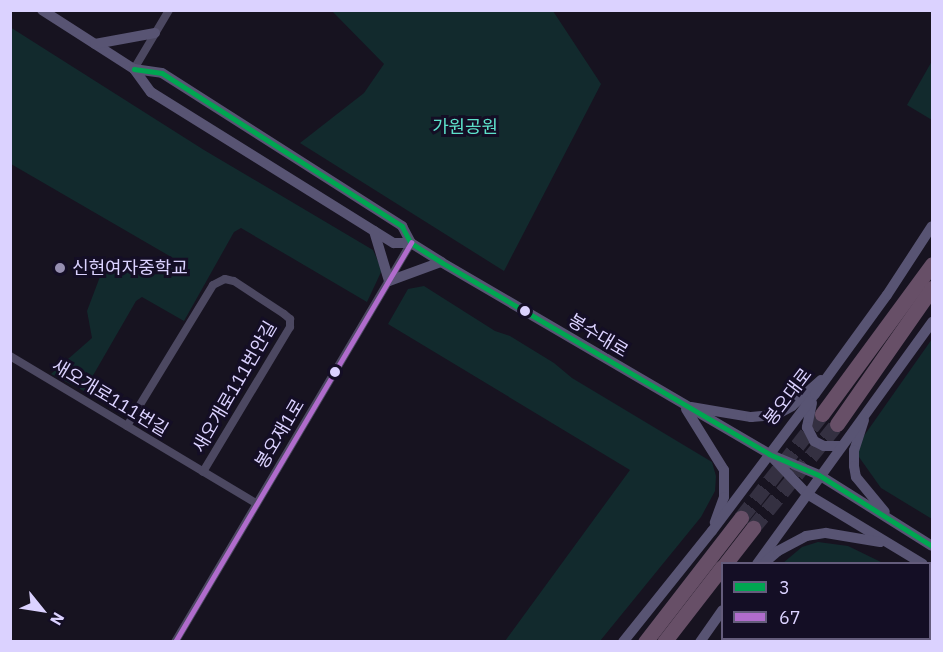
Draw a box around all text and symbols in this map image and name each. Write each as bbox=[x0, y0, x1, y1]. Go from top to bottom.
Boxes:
park label: 가원공원 bbox=[432, 116, 498, 138]
place label: 신현여자중학교 bbox=[72, 257, 188, 279]
marker: 신현여자중학교 bbox=[53, 261, 67, 275]
unlabelled marker bbox=[519, 305, 531, 317]
street label: 봉수대로 bbox=[564, 310, 632, 362]
street label: 새오개로111번안길 bbox=[189, 317, 281, 457]
street label: 새오개로111번길 bbox=[48, 355, 172, 441]
street label: 봉오대로 bbox=[759, 364, 817, 430]
unlabelled marker bbox=[329, 366, 341, 378]
street label: 봉오재1로 bbox=[251, 395, 309, 473]
legend bbox=[721, 562, 931, 640]
text: 3 bbox=[779, 576, 790, 599]
north arrow bbox=[12, 580, 72, 640]
text: 67 bbox=[779, 606, 801, 629]
text: N bbox=[46, 609, 69, 629]

